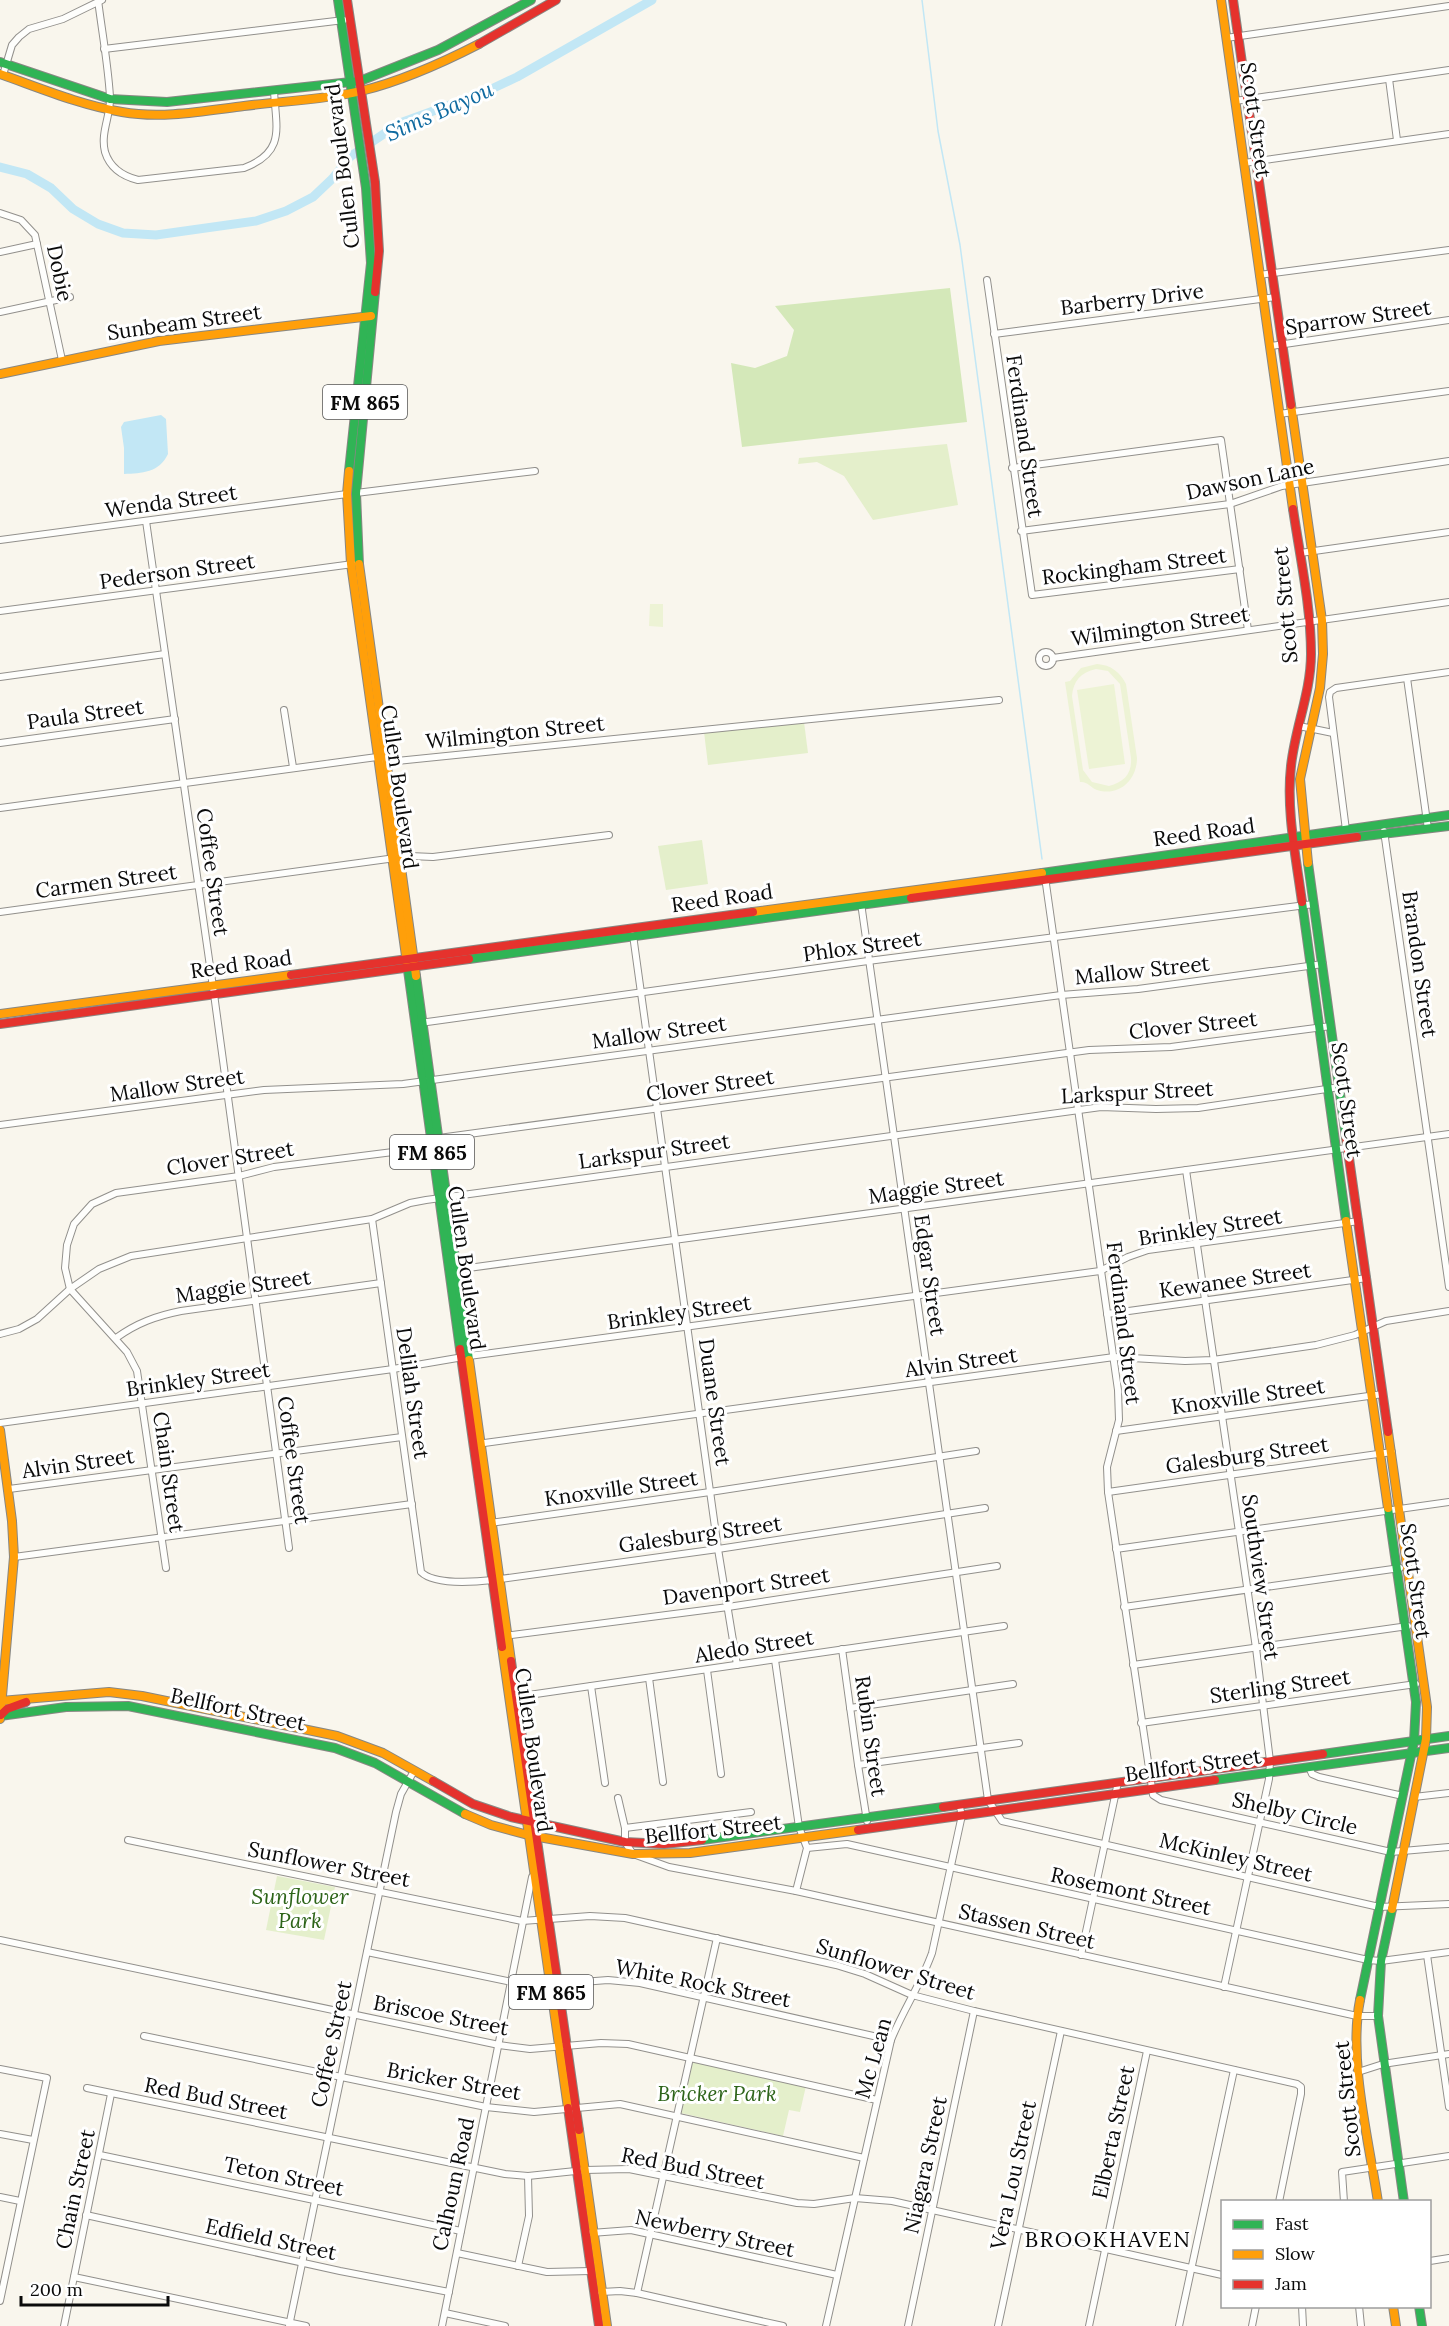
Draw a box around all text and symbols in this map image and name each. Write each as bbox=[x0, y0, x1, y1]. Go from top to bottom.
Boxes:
street label: Scott Street bbox=[1235, 60, 1278, 181]
water label: Sims Bayou bbox=[381, 75, 497, 147]
street label: Cullen Boulevard bbox=[318, 82, 366, 250]
street label: Dobie bbox=[41, 242, 79, 304]
street label: Barberry Drive bbox=[1059, 277, 1205, 321]
street label: Sparrow Street bbox=[1283, 293, 1434, 341]
street label: Sunbeam Street bbox=[105, 298, 264, 346]
street label: Ferdinand Street bbox=[1000, 353, 1050, 520]
road number: FM 865 bbox=[323, 385, 407, 419]
street label: Dawson Lane bbox=[1183, 452, 1317, 506]
street label: Wenda Street bbox=[103, 478, 239, 524]
street label: Rockingham Street bbox=[1040, 541, 1229, 591]
street label: Scott Street bbox=[1266, 545, 1304, 664]
street label: Pederson Street bbox=[98, 547, 257, 595]
street label: Wilmington Street bbox=[1069, 600, 1252, 652]
street label: Paula Street bbox=[25, 692, 146, 736]
street label: Cullen Boulevard bbox=[375, 703, 425, 871]
street label: Wilmington Street bbox=[424, 709, 606, 755]
street label: Coffee Street bbox=[191, 806, 235, 939]
street label: Reed Road bbox=[1151, 812, 1257, 852]
street label: Carmen Street bbox=[34, 858, 179, 904]
street label: Reed Road bbox=[669, 878, 775, 918]
street label: Brandon Street bbox=[1396, 889, 1444, 1040]
street label: Phlox Street bbox=[801, 924, 924, 968]
street label: Reed Road bbox=[188, 944, 294, 984]
street label: Mallow Street bbox=[1073, 949, 1212, 991]
street label: Clover Street bbox=[1128, 1005, 1259, 1045]
street label: Mallow Street bbox=[590, 1009, 729, 1055]
street label: Scott Street bbox=[1326, 1040, 1369, 1161]
street label: Mallow Street bbox=[108, 1062, 247, 1108]
street label: Clover Street bbox=[644, 1063, 776, 1107]
street label: Larkspur Street bbox=[1060, 1074, 1215, 1109]
street label: Larkspur Street bbox=[577, 1127, 732, 1175]
street label: Clover Street bbox=[164, 1134, 296, 1181]
road number: FM 865 bbox=[390, 1135, 474, 1169]
street label: Maggie Street bbox=[867, 1164, 1006, 1210]
street label: Cullen Boulevard bbox=[442, 1184, 492, 1352]
street label: Brinkley Street bbox=[1136, 1202, 1285, 1252]
street label: Edgar Street bbox=[908, 1213, 952, 1338]
street label: Ferdinand Street bbox=[1101, 1240, 1147, 1407]
street label: Kewanee Street bbox=[1157, 1256, 1314, 1304]
street label: Maggie Street bbox=[174, 1263, 313, 1309]
street label: Brinkley Street bbox=[605, 1288, 754, 1335]
street label: Delilah Street bbox=[390, 1325, 436, 1462]
street label: Duane Street bbox=[693, 1337, 737, 1468]
street label: Alvin Street bbox=[902, 1341, 1020, 1383]
street label: Brinkley Street bbox=[124, 1355, 273, 1402]
street label: Knoxville Street bbox=[1169, 1372, 1327, 1420]
street label: Coffee Street bbox=[272, 1394, 316, 1527]
street label: Chain Street bbox=[147, 1410, 191, 1535]
street label: Galesburg Street bbox=[1164, 1430, 1331, 1480]
street label: Alvin Street bbox=[19, 1442, 137, 1484]
street label: Knoxville Street bbox=[542, 1464, 700, 1512]
street label: Southview Street bbox=[1236, 1492, 1286, 1662]
street label: Galesburg Street bbox=[617, 1509, 784, 1559]
street label: Scott Street bbox=[1395, 1521, 1438, 1642]
street label: Davenport Street bbox=[661, 1561, 832, 1611]
street label: Aledo Street bbox=[692, 1623, 816, 1669]
street label: Sterling Street bbox=[1208, 1663, 1353, 1709]
street label: Cullen Boulevard bbox=[509, 1666, 559, 1834]
street label: Rubin Street bbox=[849, 1674, 893, 1799]
street label: Bellfort Street bbox=[168, 1681, 309, 1737]
street label: Bellfort Street bbox=[1123, 1742, 1264, 1788]
street label: Shelby Circle bbox=[1230, 1785, 1360, 1841]
street label: Bellfort Street bbox=[643, 1808, 784, 1850]
street label: McKinley Street bbox=[1157, 1826, 1316, 1888]
street label: Sunflower Street bbox=[246, 1835, 413, 1893]
street label: Rosemont Street bbox=[1048, 1861, 1214, 1921]
park label: Sunflower Park bbox=[251, 1883, 349, 1934]
street label: Stassen Street bbox=[956, 1897, 1099, 1955]
street label: Sunflower Street bbox=[813, 1932, 979, 2006]
street label: White Rock Street bbox=[613, 1953, 794, 2013]
road number: FM 865 bbox=[509, 1975, 593, 2009]
street label: Coffee Street bbox=[304, 1977, 358, 2110]
street label: Briscoe Street bbox=[371, 1989, 512, 2042]
street label: Mc Lean bbox=[849, 2014, 897, 2102]
street label: Scott Street bbox=[1327, 2039, 1367, 2158]
street label: Bricker Street bbox=[385, 2056, 524, 2106]
street label: Elberta Street bbox=[1086, 2062, 1140, 2201]
street label: Red Bud Street bbox=[142, 2071, 291, 2125]
park label: Bricker Park bbox=[657, 2080, 777, 2107]
street label: Niagara Street bbox=[897, 2093, 953, 2236]
street label: Vera Lou Street bbox=[984, 2097, 1042, 2253]
street label: Calhoun Road bbox=[426, 2115, 480, 2253]
street label: Chain Street bbox=[49, 2126, 101, 2251]
street label: Red Bud Street bbox=[619, 2141, 768, 2195]
street label: Teton Street bbox=[222, 2150, 347, 2202]
legend bbox=[1221, 2200, 1431, 2308]
street label: Newberry Street bbox=[633, 2203, 798, 2263]
street label: Edfield Street bbox=[203, 2212, 340, 2266]
text: Fast bbox=[1275, 2212, 1309, 2235]
district label: BROOKHAVEN bbox=[1025, 2225, 1191, 2253]
text: Slow bbox=[1275, 2242, 1315, 2265]
scale bar bbox=[21, 2269, 168, 2307]
text: Jam bbox=[1274, 2272, 1307, 2295]
text: 200 m bbox=[30, 2278, 83, 2301]

